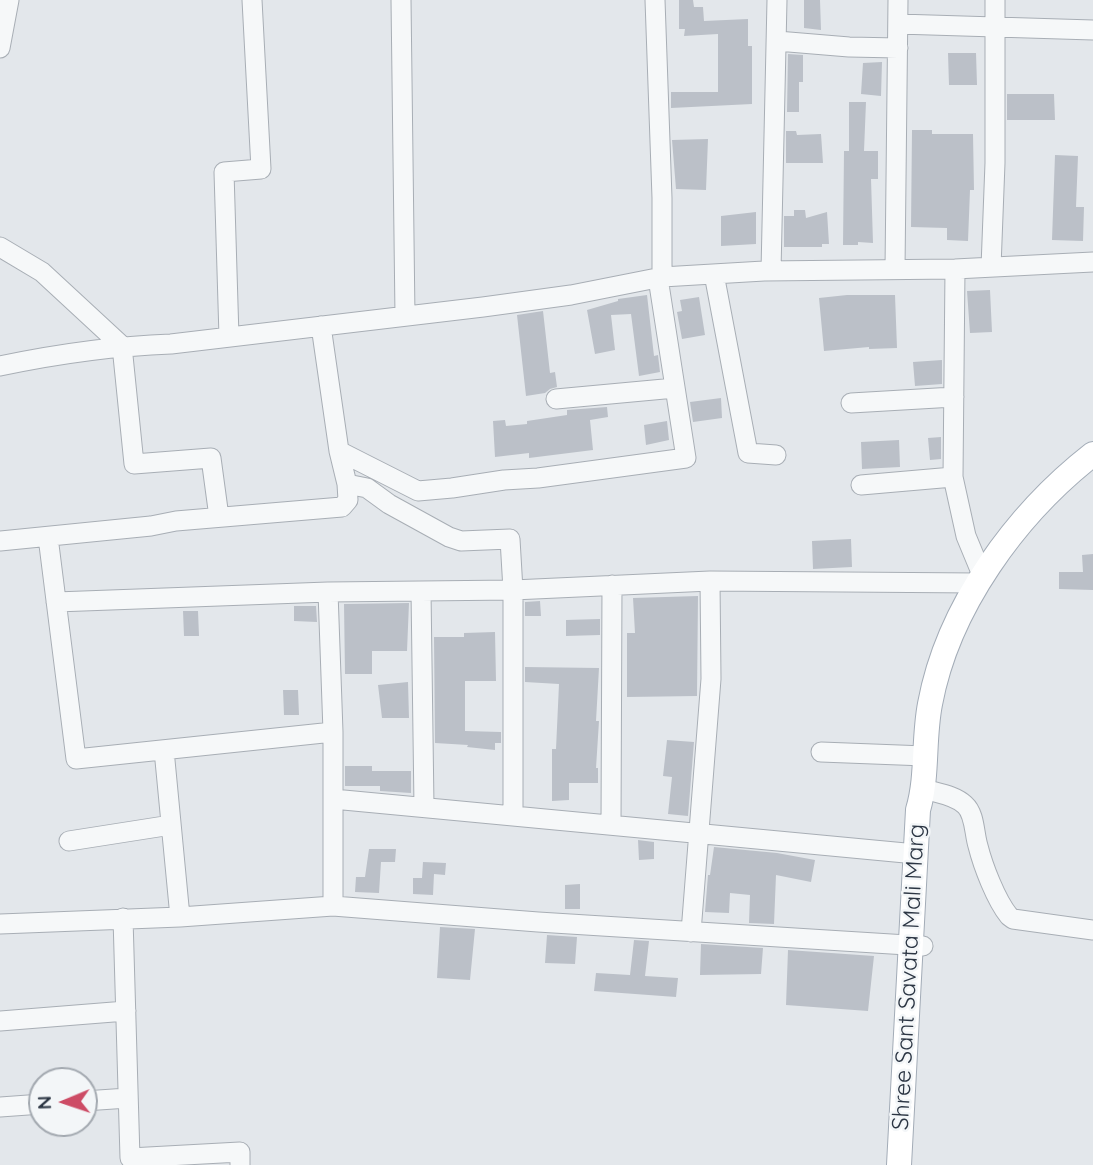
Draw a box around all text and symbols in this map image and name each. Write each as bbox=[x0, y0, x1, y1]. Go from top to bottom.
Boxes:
street label: Shree Sant Savata Mali Marg bbox=[887, 823, 931, 1131]
north arrow bbox=[28, 1067, 98, 1137]
text: N bbox=[32, 1095, 56, 1110]

